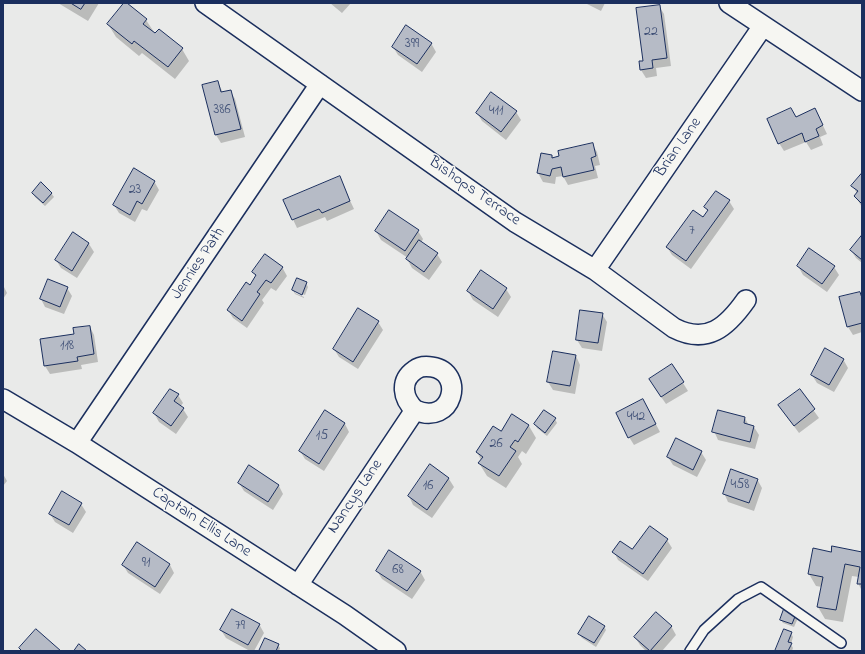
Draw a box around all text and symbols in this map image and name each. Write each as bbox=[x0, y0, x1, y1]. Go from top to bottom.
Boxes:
house number: 22 bbox=[644, 25, 658, 41]
house number: 399 bbox=[405, 37, 419, 53]
house number: 386 bbox=[213, 103, 231, 119]
house number: 411 bbox=[489, 104, 503, 120]
street label: Brian Lane bbox=[651, 114, 707, 182]
street label: Bishops Terrace bbox=[424, 153, 524, 231]
house number: 23 bbox=[129, 183, 141, 199]
street label: Jennies Path bbox=[168, 224, 230, 304]
house number: 7 bbox=[689, 224, 695, 240]
house number: 118 bbox=[60, 339, 74, 355]
house number: 442 bbox=[627, 410, 645, 426]
house number: 15 bbox=[316, 429, 328, 445]
house number: 26 bbox=[489, 437, 503, 453]
street label: Nancys Lane bbox=[324, 456, 388, 538]
house number: 458 bbox=[730, 478, 750, 494]
house number: 16 bbox=[423, 479, 433, 495]
street label: Captain Ellis Lane bbox=[148, 484, 254, 562]
house number: 91 bbox=[142, 556, 150, 572]
house number: 68 bbox=[392, 563, 404, 579]
house number: 79 bbox=[235, 619, 245, 635]

